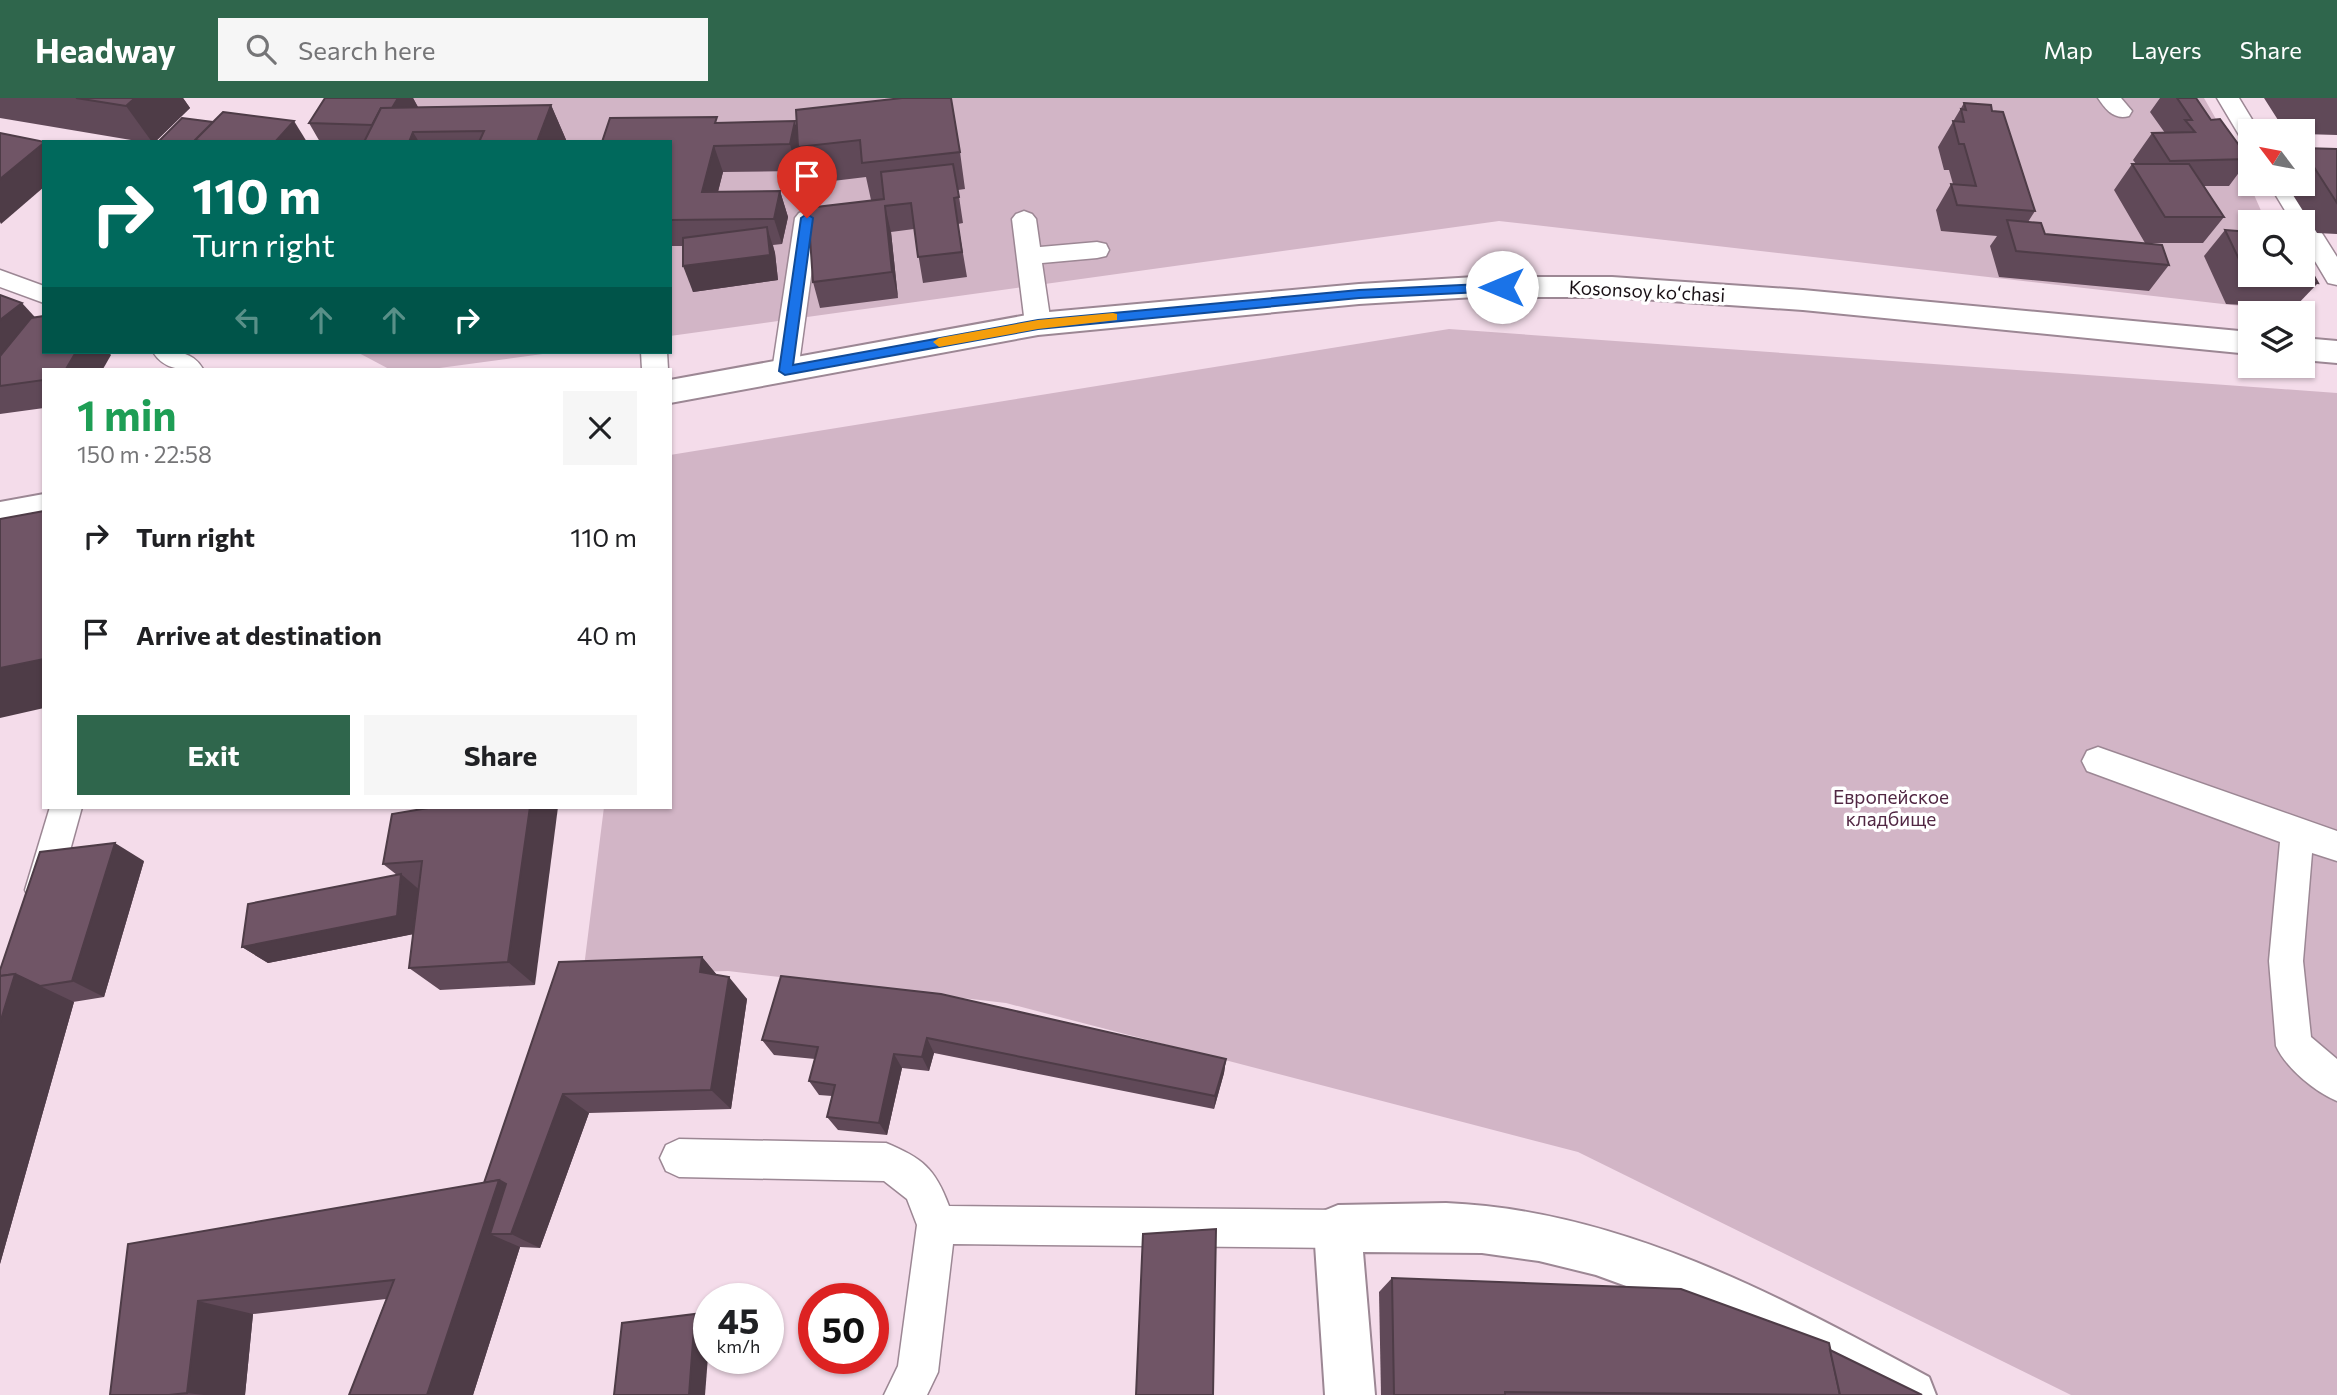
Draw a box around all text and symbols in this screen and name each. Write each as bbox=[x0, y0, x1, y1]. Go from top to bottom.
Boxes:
search box bbox=[218, 18, 708, 81]
text: Headway bbox=[35, 29, 176, 70]
icon: search bbox=[242, 30, 280, 68]
text: Search here bbox=[298, 34, 436, 65]
text: Map bbox=[2044, 35, 2093, 64]
text: Layers bbox=[2131, 35, 2202, 64]
text: Share bbox=[2240, 35, 2302, 64]
north arrow bbox=[2238, 119, 2315, 196]
map controls bbox=[2238, 119, 2315, 378]
pin bbox=[777, 146, 837, 218]
icon: arrive bbox=[788, 157, 826, 195]
text: 110 m bbox=[192, 164, 321, 224]
icon: right bbox=[77, 168, 168, 259]
button: search bbox=[2238, 210, 2315, 287]
text: Turn right bbox=[192, 224, 335, 264]
position arrow bbox=[1465, 250, 1539, 324]
street label: Kosonsoy koʻchasi bbox=[1568, 275, 1726, 306]
icon: left bbox=[229, 301, 267, 339]
icon: ahead bbox=[302, 301, 340, 339]
icon: ahead bbox=[375, 301, 413, 339]
icon: right bbox=[448, 301, 486, 339]
button: layers bbox=[2238, 301, 2315, 378]
text: 1 min bbox=[77, 388, 177, 440]
button: close bbox=[563, 391, 637, 465]
text: 150 m · 22:58 bbox=[77, 440, 212, 468]
icon: right bbox=[77, 517, 115, 555]
text: Turn right bbox=[136, 521, 255, 552]
text: 110 m bbox=[570, 521, 637, 552]
icon: arrive bbox=[77, 615, 115, 653]
text: Arrive at destination bbox=[136, 619, 382, 650]
text: 40 m bbox=[577, 619, 637, 650]
button: Exit bbox=[77, 715, 350, 795]
button: Share bbox=[364, 715, 637, 795]
park label: Европейское кладбище bbox=[1833, 785, 1949, 830]
speed limit sign: 50 bbox=[798, 1283, 889, 1374]
text: 45 bbox=[718, 1298, 759, 1341]
text: km/h bbox=[717, 1335, 760, 1357]

